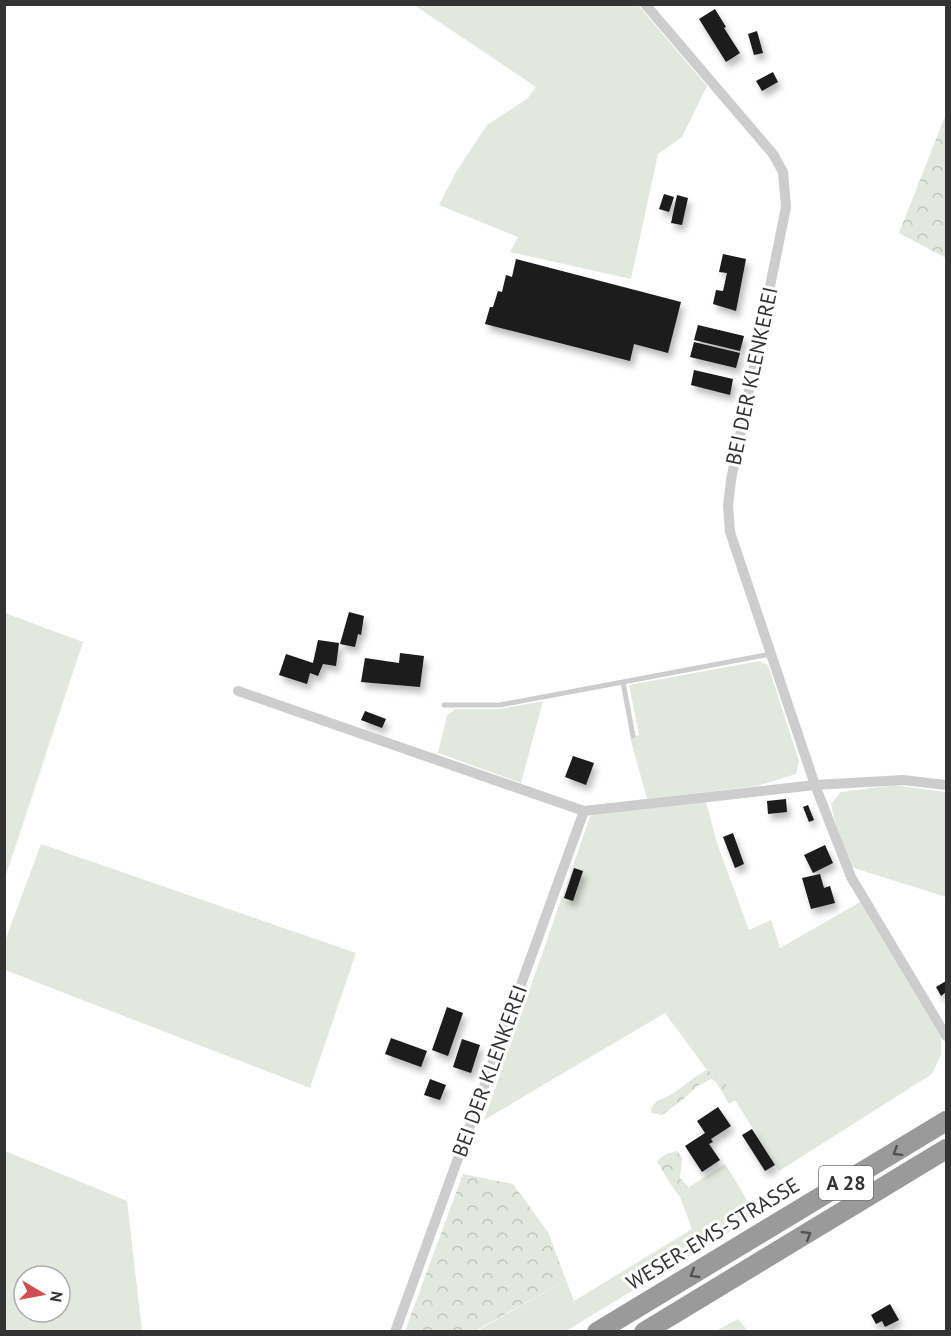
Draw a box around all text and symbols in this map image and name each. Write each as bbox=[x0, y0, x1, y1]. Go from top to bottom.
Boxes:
street label: BEI DER KLENKEREI bbox=[719, 284, 784, 467]
street label: BEI DER KLENKEREI bbox=[446, 981, 533, 1161]
one-way arrow bbox=[893, 1144, 903, 1156]
road number: A 28 bbox=[819, 1166, 873, 1200]
street label: WESER-EMS-STRASSE bbox=[621, 1171, 804, 1296]
one-way arrow bbox=[801, 1230, 811, 1242]
north arrow bbox=[12, 1264, 72, 1324]
one-way arrow bbox=[690, 1266, 700, 1278]
text: N bbox=[46, 1290, 68, 1304]

